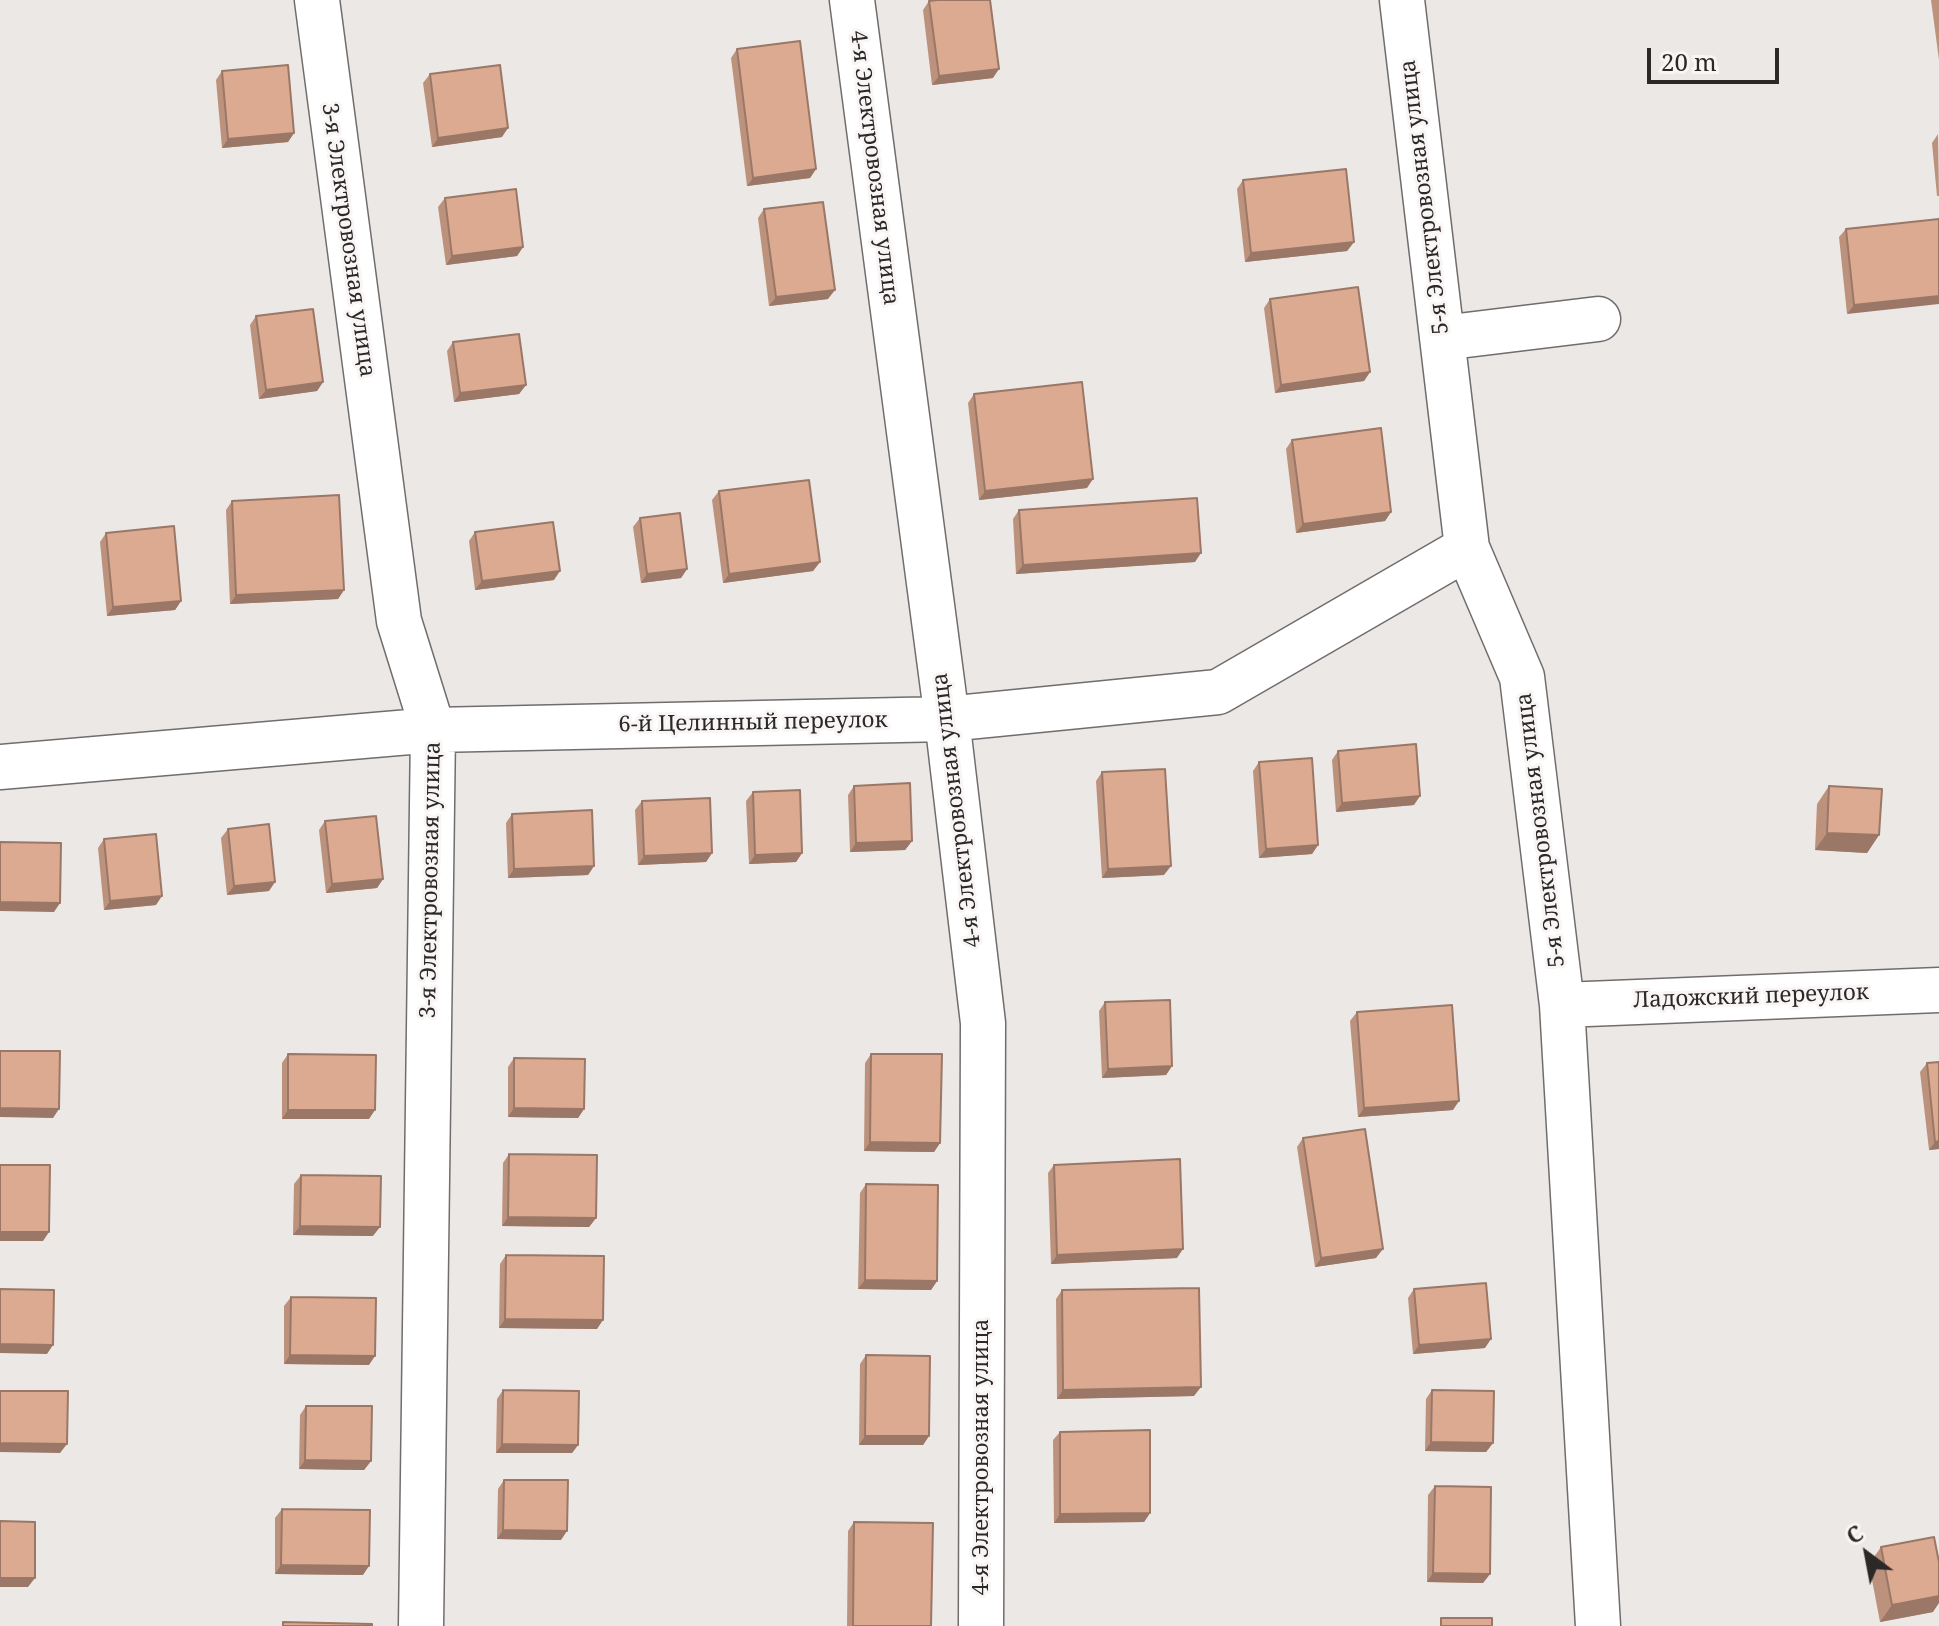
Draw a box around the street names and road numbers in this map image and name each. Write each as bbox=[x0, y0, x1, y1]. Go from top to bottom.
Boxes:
street label: 4-я Электровозная улица bbox=[844, 29, 904, 307]
street label: 5-я Электровозная улица bbox=[1395, 58, 1455, 336]
street label: 3-я Электровозная улица bbox=[316, 101, 380, 379]
street label: 4-я Электровозная улица bbox=[927, 671, 987, 949]
street label: 5-я Электровозная улица bbox=[1511, 691, 1571, 969]
street label: 6-й Целинный переулок bbox=[618, 707, 888, 739]
street label: 3-я Электровозная улица bbox=[415, 741, 447, 1019]
street label: Ладожский переулок bbox=[1633, 980, 1869, 1014]
street label: 4-я Электровозная улица bbox=[969, 1319, 995, 1595]

